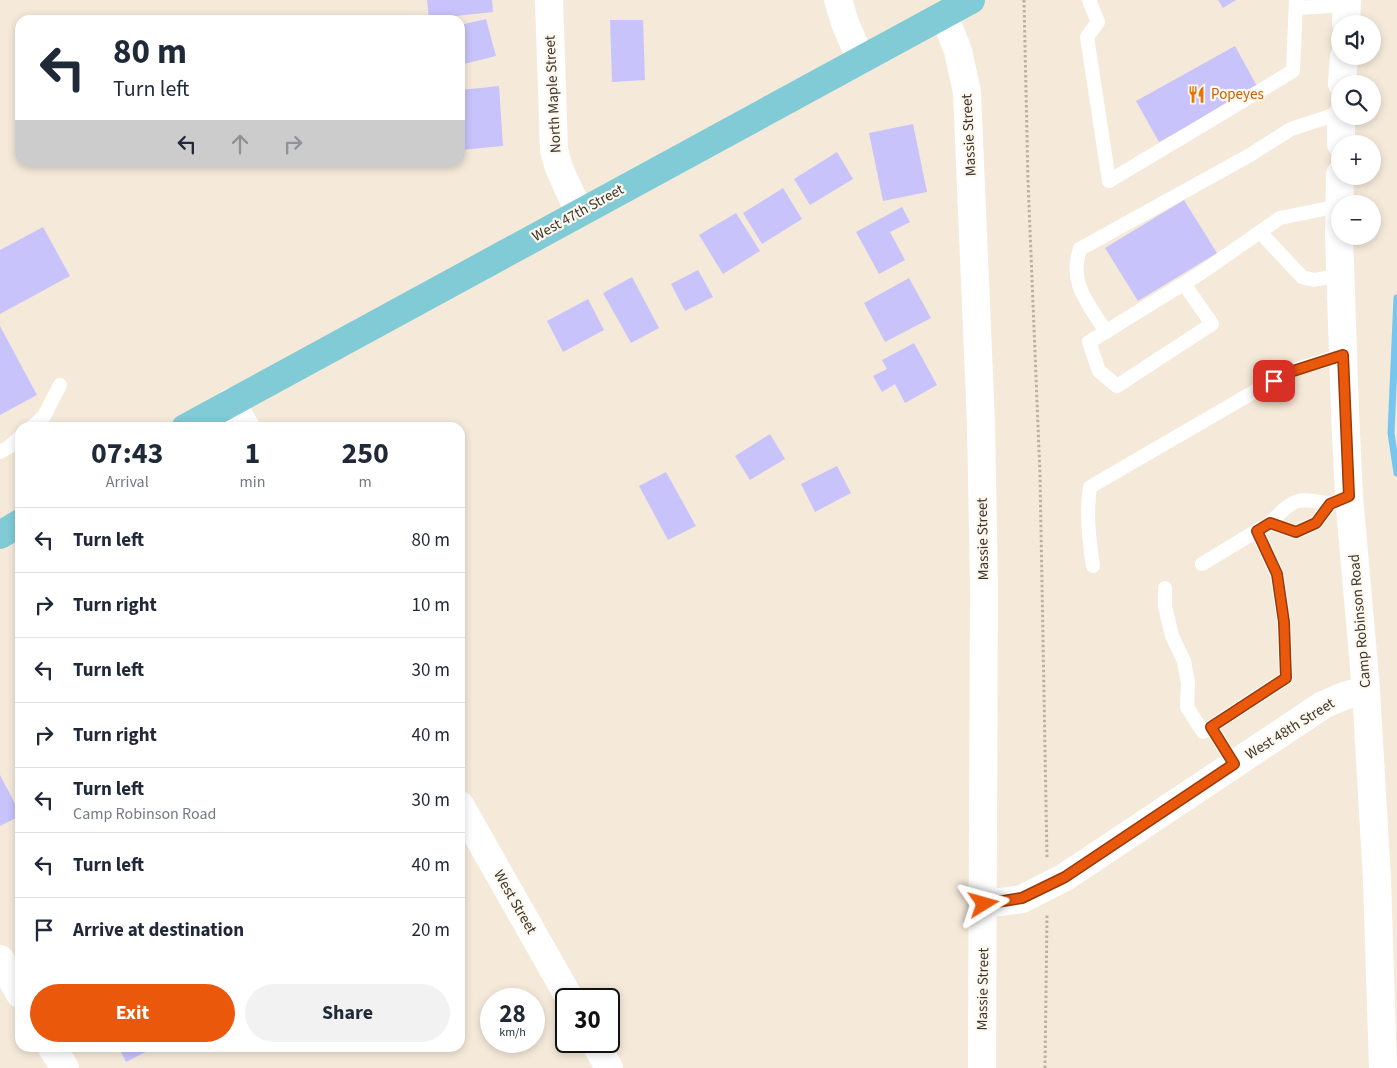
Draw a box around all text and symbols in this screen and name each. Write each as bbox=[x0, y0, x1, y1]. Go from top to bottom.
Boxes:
map controls bbox=[1331, 15, 1381, 245]
button: sound bbox=[1331, 15, 1381, 65]
text: 80 m bbox=[113, 27, 187, 77]
icon: left bbox=[30, 35, 95, 100]
street label: North Maple Street bbox=[539, 35, 567, 153]
text: Turn left bbox=[113, 73, 189, 105]
button: search bbox=[1331, 75, 1381, 125]
restaurant icon: Popeyes bbox=[1187, 84, 1207, 104]
place label: Popeyes bbox=[1211, 84, 1264, 105]
street label: Massie Street bbox=[956, 93, 982, 177]
icon: left bbox=[173, 130, 201, 158]
icon: ahead bbox=[226, 130, 254, 158]
icon: right bbox=[279, 130, 307, 158]
button: + bbox=[1331, 135, 1381, 185]
street label: West 47th Street bbox=[528, 179, 628, 247]
button: − bbox=[1331, 195, 1381, 245]
pin bbox=[1253, 360, 1295, 402]
icon: arrive bbox=[1260, 367, 1288, 395]
text: 07:43 bbox=[91, 432, 163, 475]
text: 1 bbox=[244, 432, 260, 475]
text: 250 bbox=[341, 432, 389, 475]
text: Arrival bbox=[106, 471, 149, 493]
text: min bbox=[239, 471, 265, 493]
text: m bbox=[359, 471, 372, 493]
street label: Massie Street bbox=[972, 497, 994, 581]
icon: left bbox=[30, 526, 58, 554]
text: Turn left bbox=[73, 527, 144, 554]
text: 80 m bbox=[412, 527, 450, 554]
street label: Camp Robinson Road bbox=[1344, 553, 1376, 689]
icon: right bbox=[30, 591, 58, 619]
text: Turn right bbox=[73, 592, 157, 619]
text: 10 m bbox=[412, 592, 450, 619]
icon: left bbox=[30, 656, 58, 684]
text: Turn left bbox=[73, 657, 144, 684]
text: 30 m bbox=[412, 657, 450, 684]
street label: West 48th Street bbox=[1241, 693, 1339, 765]
icon: right bbox=[30, 721, 58, 749]
text: Turn right bbox=[73, 722, 157, 749]
text: 40 m bbox=[412, 722, 450, 749]
text: Turn left bbox=[73, 776, 144, 803]
icon: left bbox=[30, 786, 58, 814]
text: 30 m bbox=[412, 787, 450, 814]
text: Camp Robinson Road bbox=[73, 803, 216, 825]
icon: left bbox=[30, 851, 58, 879]
text: Turn left bbox=[73, 852, 144, 879]
text: 40 m bbox=[412, 852, 450, 879]
street label: West Street bbox=[488, 866, 542, 938]
position arrow bbox=[957, 877, 1009, 929]
icon: arrive bbox=[30, 916, 58, 944]
text: Arrive at destination bbox=[73, 917, 244, 944]
text: 20 m bbox=[412, 917, 450, 944]
street label: Massie Street bbox=[972, 947, 994, 1031]
button: Exit bbox=[30, 984, 235, 1042]
button: Share bbox=[245, 984, 450, 1042]
speed limit sign: 30 bbox=[555, 988, 620, 1053]
text: 28 bbox=[499, 996, 526, 1032]
text: km/h bbox=[499, 1024, 526, 1041]

